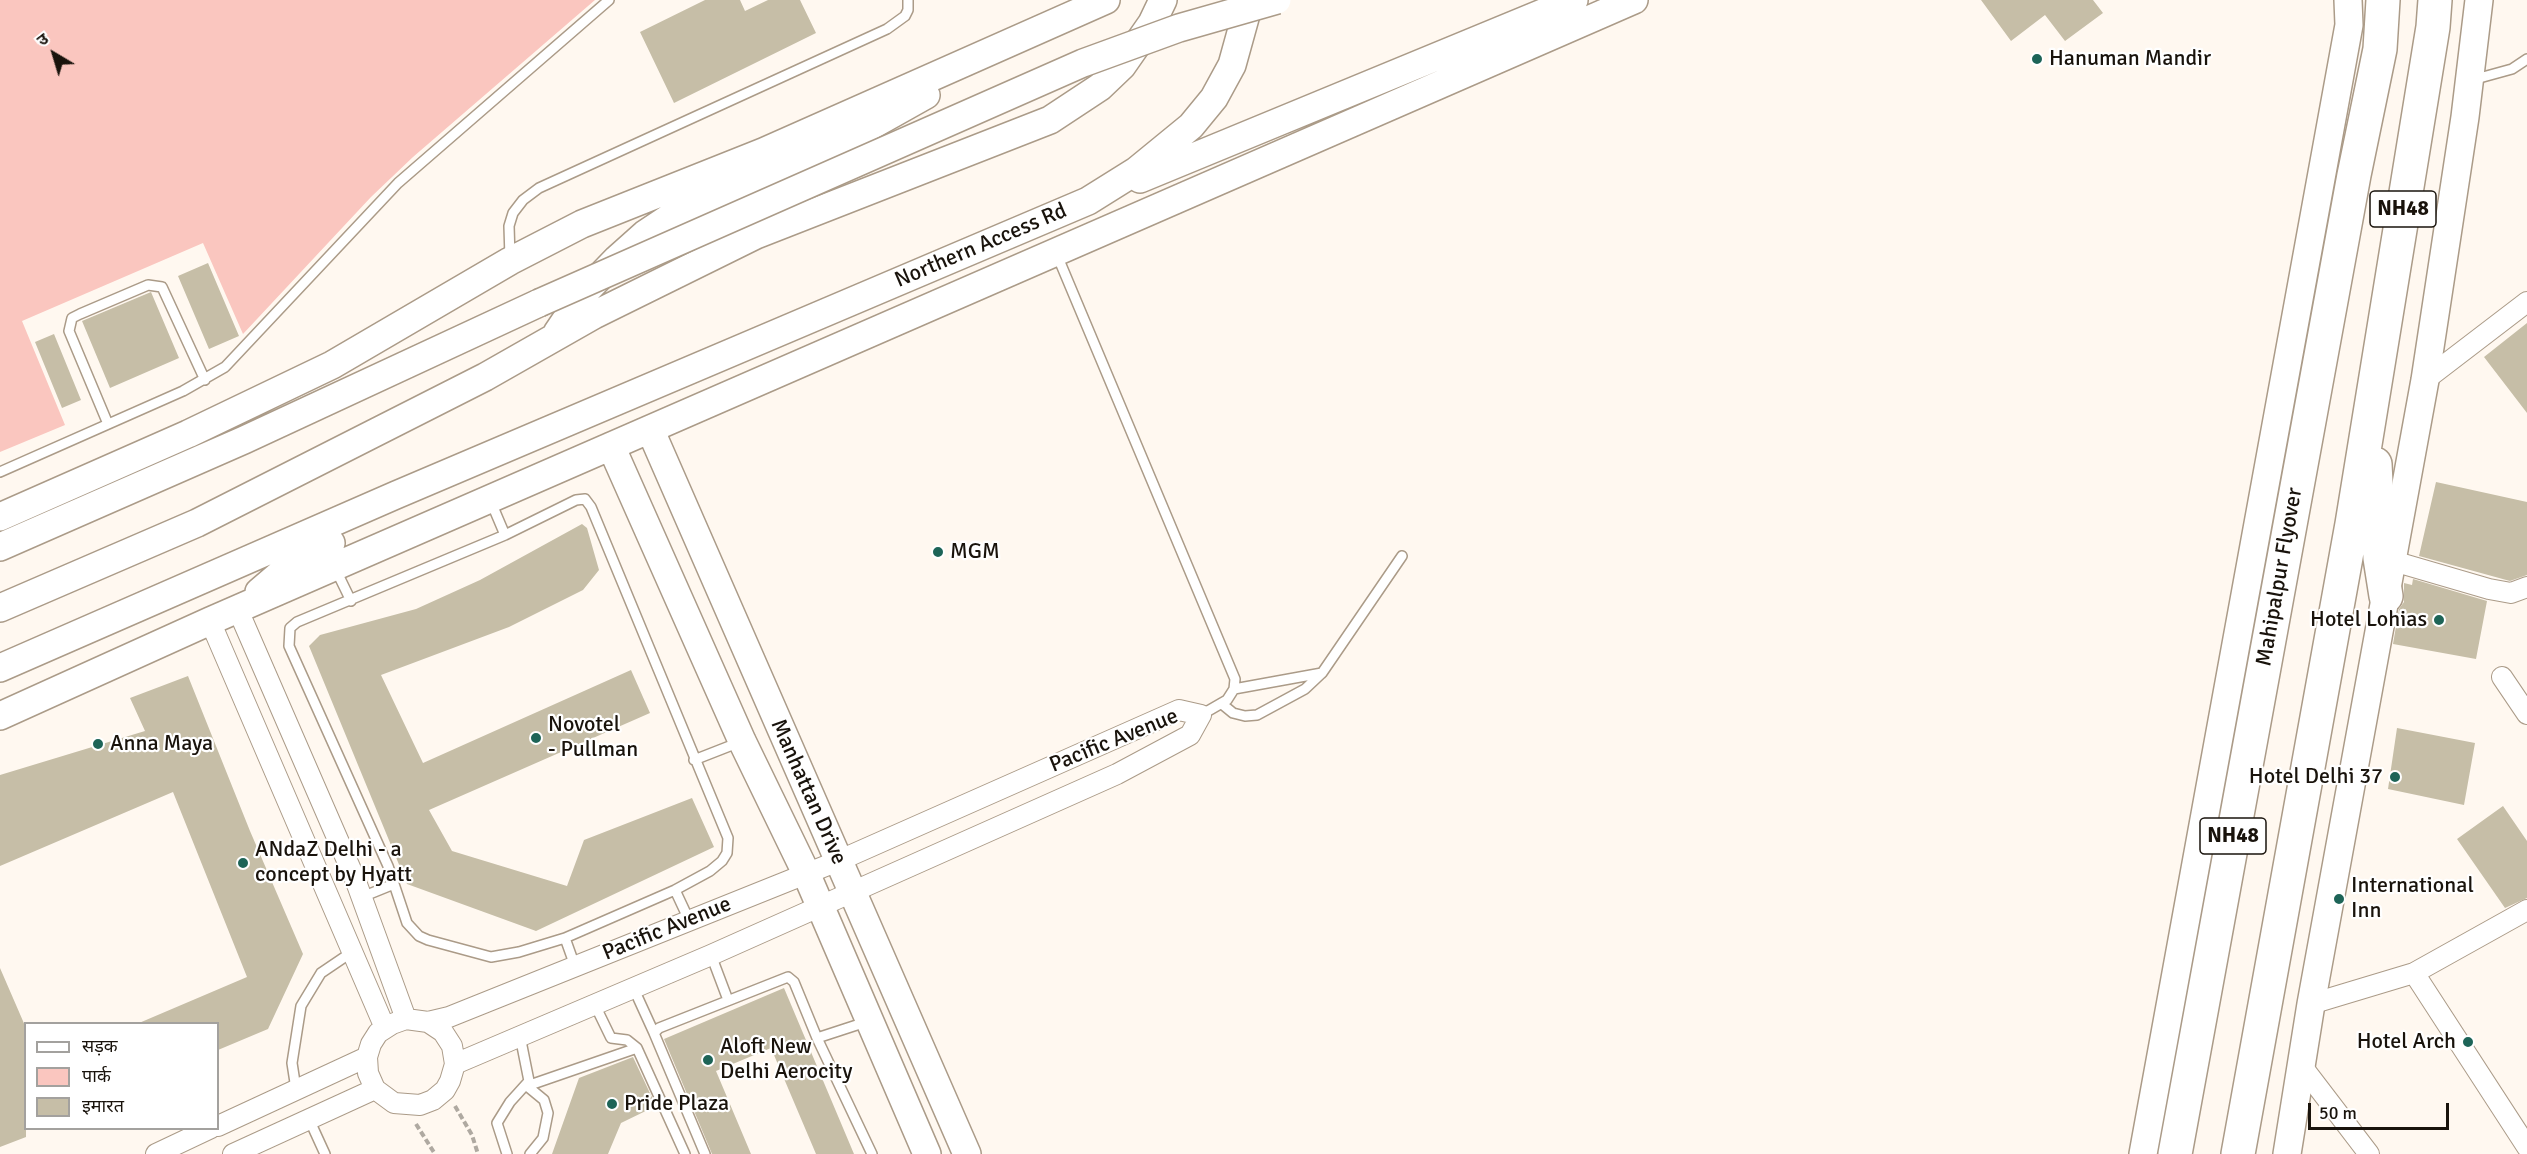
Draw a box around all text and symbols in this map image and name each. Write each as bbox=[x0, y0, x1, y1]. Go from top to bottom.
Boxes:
north arrow bbox=[24, 24, 84, 84]
text: उ bbox=[33, 29, 53, 51]
place label: Hanuman Mandir bbox=[2049, 46, 2211, 72]
marker: Hanuman Mandir bbox=[2030, 52, 2044, 66]
road number: NH48 bbox=[2370, 191, 2436, 227]
street label: Northern Access Rd bbox=[891, 198, 1071, 294]
street label: Mahipalpur Flyover bbox=[2251, 486, 2309, 668]
place label: MGM bbox=[950, 539, 1000, 565]
marker: MGM bbox=[931, 545, 945, 559]
place label: Hotel Lohias bbox=[2310, 607, 2427, 633]
marker: Hotel Lohias bbox=[2432, 613, 2446, 627]
street label: Pacific Avenue bbox=[1046, 703, 1182, 779]
place label: Novotel - Pullman bbox=[548, 712, 638, 764]
street label: Manhattan Drive bbox=[764, 715, 852, 869]
place label: Anna Maya bbox=[110, 731, 213, 757]
marker: Novotel - Pullman bbox=[529, 731, 543, 745]
marker: Anna Maya bbox=[91, 737, 105, 751]
place label: Hotel Delhi 37 bbox=[2249, 764, 2383, 790]
marker: Hotel Delhi 37 bbox=[2388, 770, 2402, 784]
road number: NH48 bbox=[2200, 818, 2266, 854]
place label: ANdaZ Delhi - a concept by Hyatt bbox=[255, 837, 412, 888]
marker: ANdaZ Delhi - a concept by Hyatt bbox=[236, 856, 250, 870]
place label: International Inn bbox=[2351, 873, 2474, 924]
street label: Pacific Avenue bbox=[599, 891, 735, 967]
marker: International Inn bbox=[2332, 892, 2346, 906]
legend bbox=[24, 1022, 219, 1130]
place label: Hotel Arch bbox=[2357, 1029, 2456, 1055]
place label: Aloft New Delhi Aerocity bbox=[720, 1034, 852, 1086]
text: सड़क bbox=[82, 1035, 118, 1057]
marker: Hotel Arch bbox=[2461, 1035, 2475, 1049]
marker: Aloft New Delhi Aerocity bbox=[701, 1053, 715, 1067]
text: पार्क bbox=[82, 1065, 111, 1087]
place label: Pride Plaza bbox=[624, 1091, 729, 1117]
scale bar bbox=[2311, 1091, 2452, 1129]
text: इमारत bbox=[82, 1095, 124, 1117]
marker: Pride Plaza bbox=[605, 1097, 619, 1111]
text: 50 m bbox=[2319, 1102, 2357, 1124]

